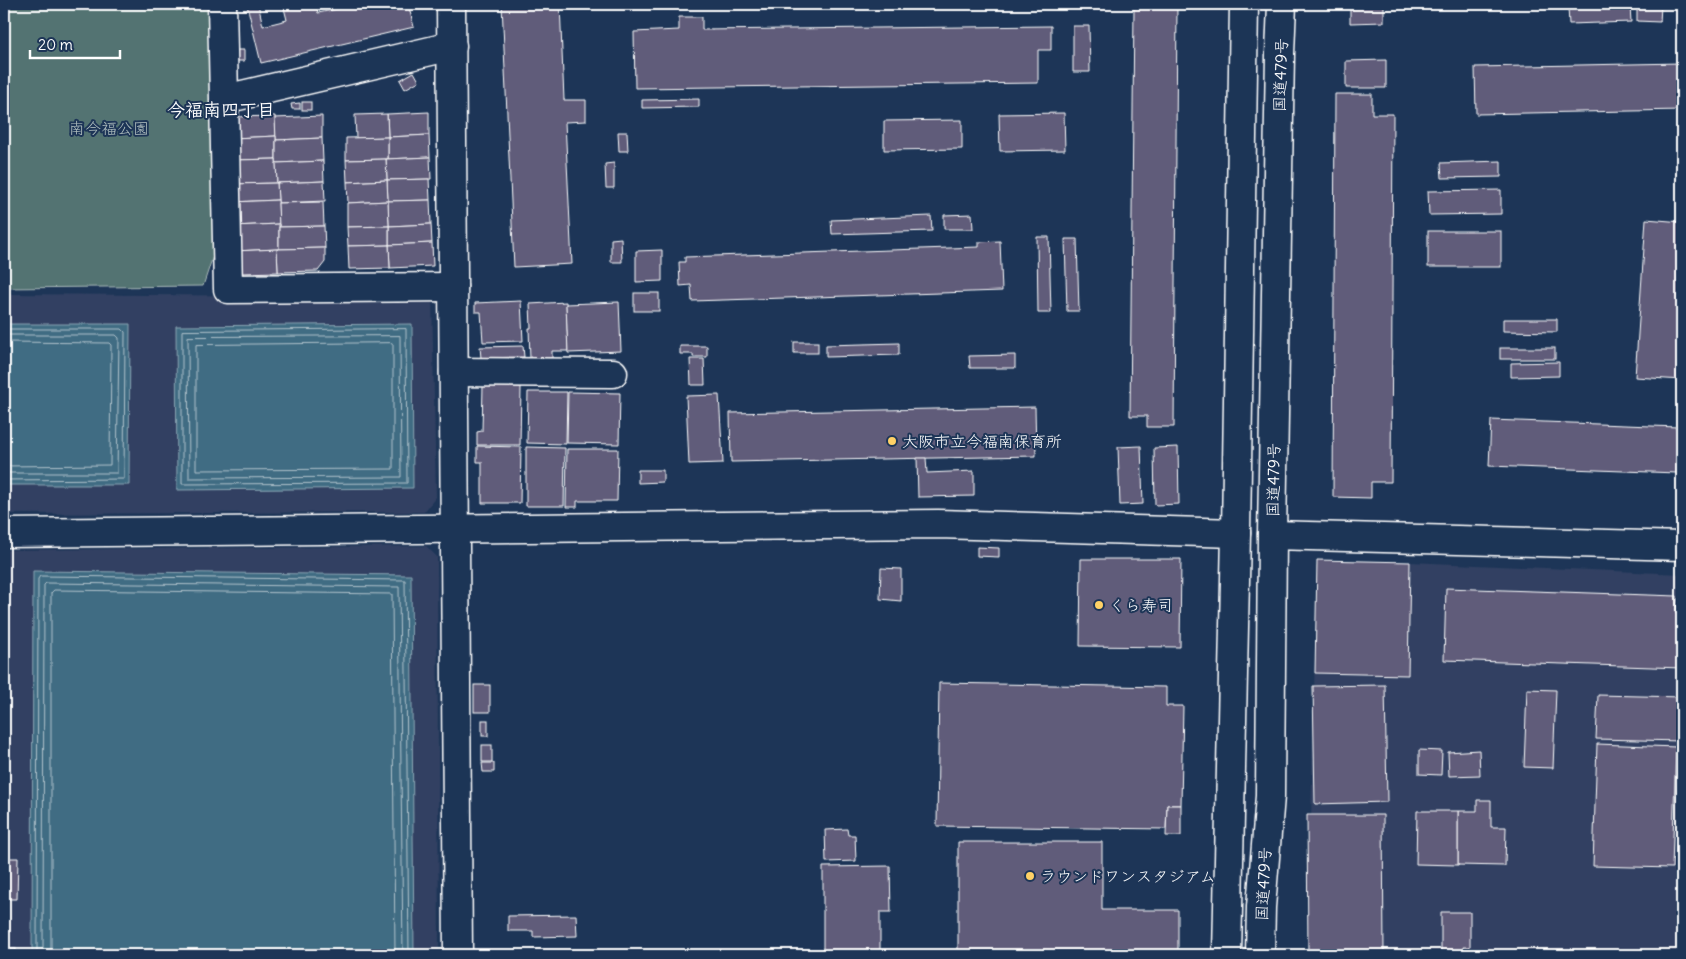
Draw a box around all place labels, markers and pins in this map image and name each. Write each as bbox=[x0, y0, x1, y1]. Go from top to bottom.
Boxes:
place label: 大阪市立今福南保育所 bbox=[902, 431, 1062, 451]
marker: 大阪市立今福南保育所 bbox=[886, 435, 898, 447]
place label: くら寿司 bbox=[1109, 595, 1173, 615]
marker: くら寿司 bbox=[1093, 599, 1105, 611]
place label: ラウンドワンスタジアム bbox=[1040, 866, 1216, 886]
marker: ラウンドワンスタジアム bbox=[1024, 870, 1036, 882]

